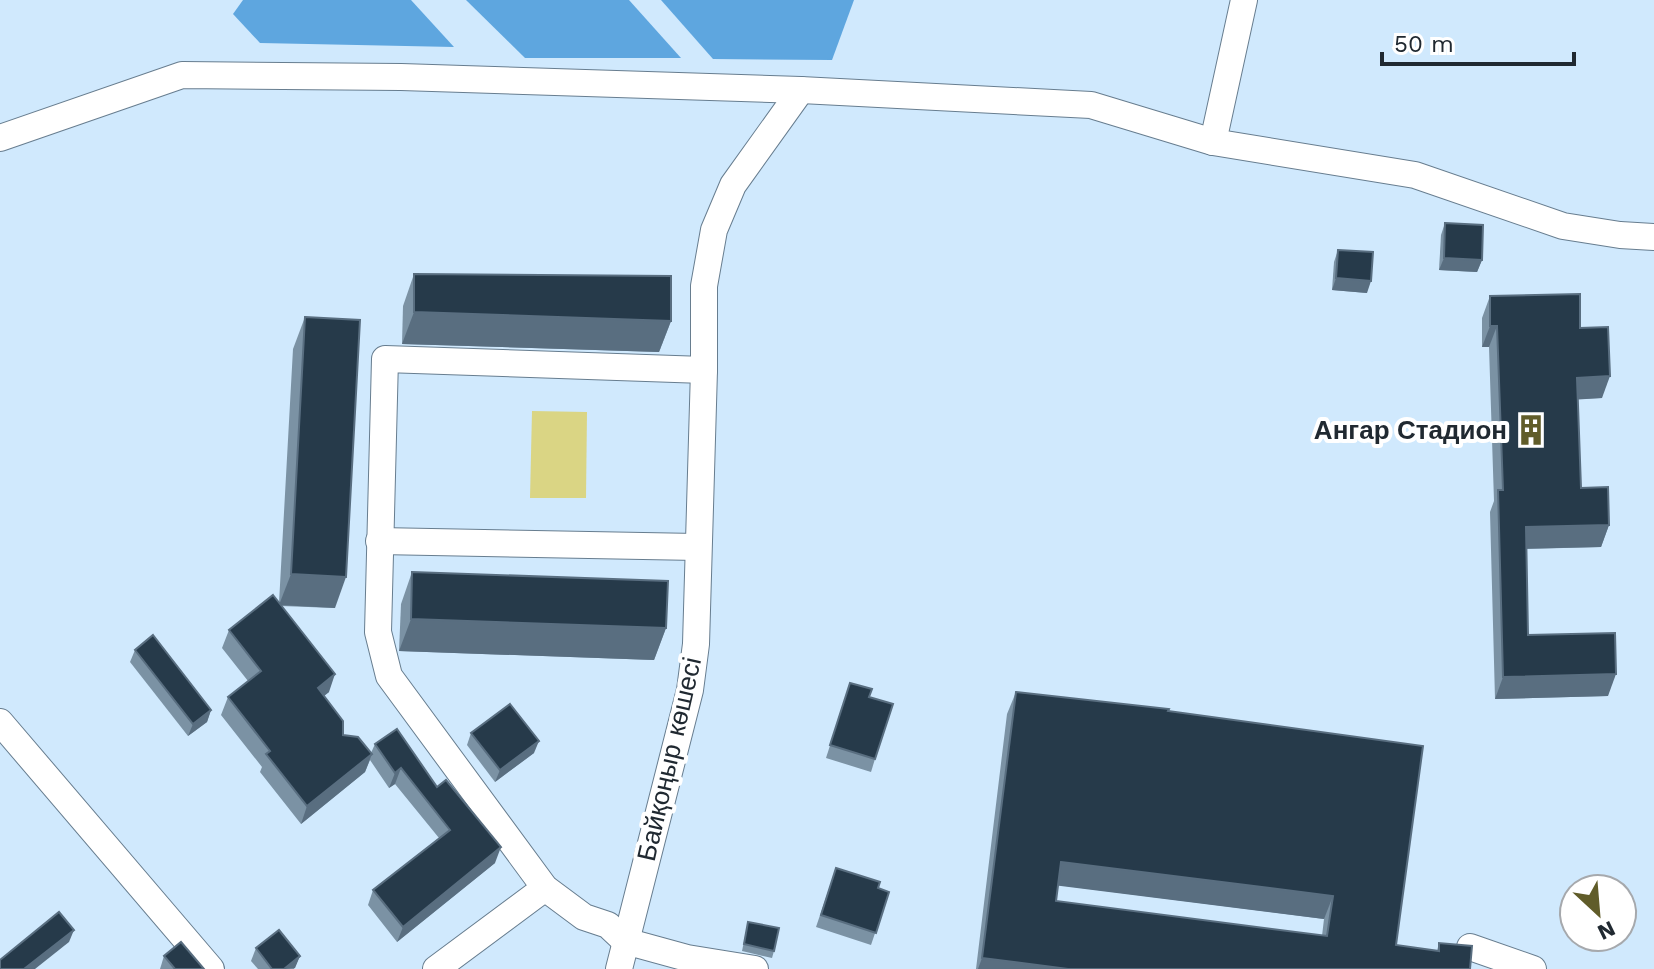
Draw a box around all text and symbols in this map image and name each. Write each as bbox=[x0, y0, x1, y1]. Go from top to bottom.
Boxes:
scale bar bbox=[1382, 16, 1574, 66]
text: 50 m bbox=[1394, 30, 1454, 58]
building icon: Ангар Стадион bbox=[1514, 413, 1548, 447]
place label: Ангар Стадион bbox=[1314, 415, 1507, 445]
street label: Байқоңыр көшесі bbox=[631, 654, 707, 864]
north arrow bbox=[1558, 873, 1638, 953]
text: N bbox=[1594, 916, 1619, 945]

